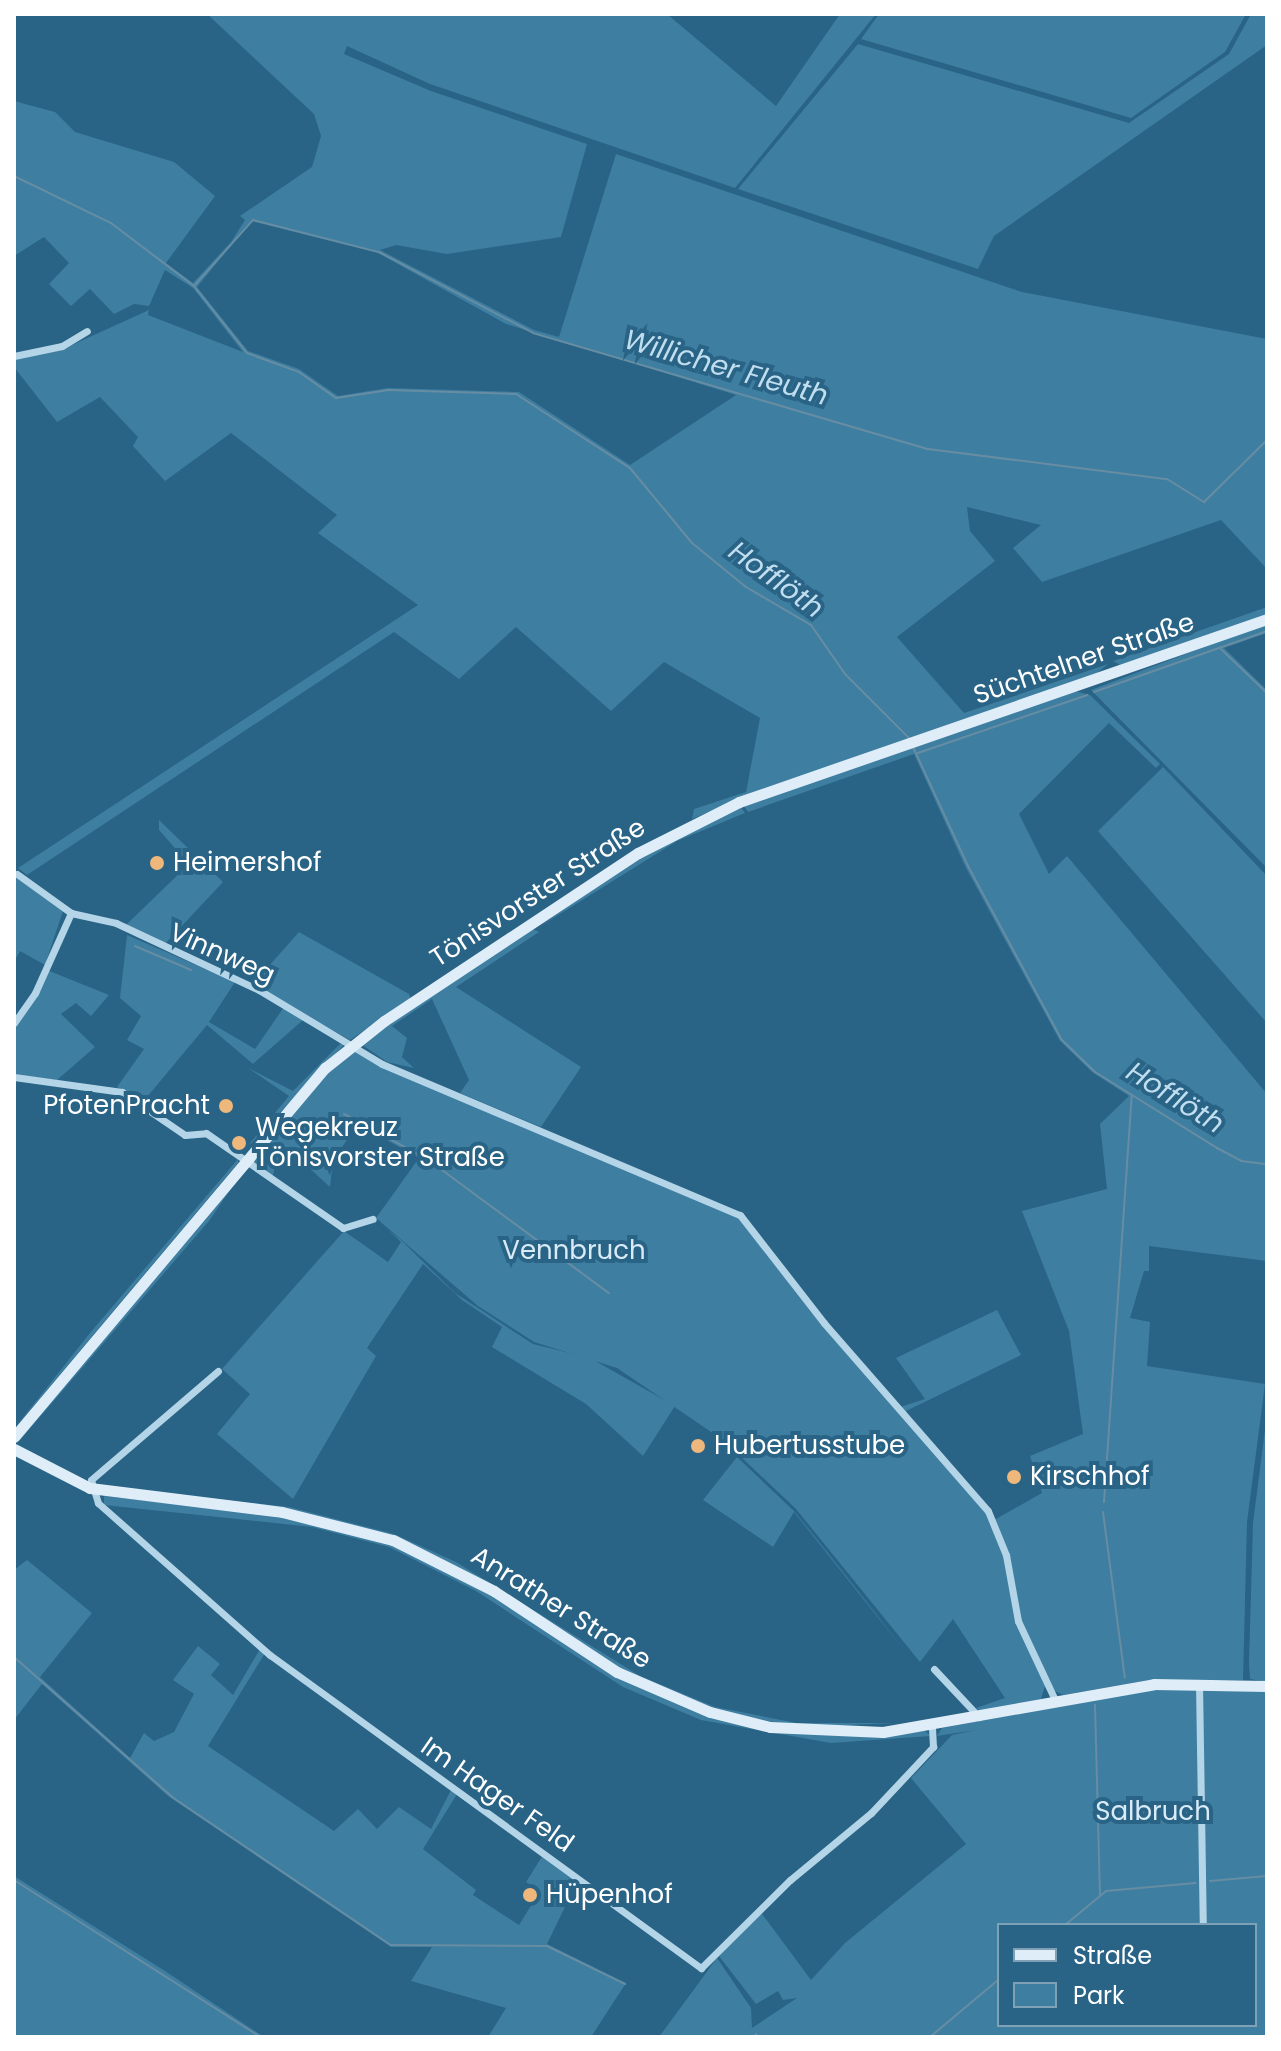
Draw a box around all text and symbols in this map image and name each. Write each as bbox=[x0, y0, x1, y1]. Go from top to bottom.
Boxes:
water label: Willicher Fleuth bbox=[620, 323, 832, 413]
water label: Hofflöth bbox=[722, 534, 830, 626]
street label: Süchtelner Straße bbox=[969, 607, 1199, 711]
street label: Tönisvorster Straße bbox=[425, 812, 651, 974]
place label: Heimershof bbox=[173, 847, 322, 879]
marker: Heimershof bbox=[148, 854, 166, 872]
street label: Vinnweg bbox=[164, 917, 280, 991]
water label: Hofflöth bbox=[1120, 1055, 1230, 1141]
place label: PfotenPracht bbox=[43, 1090, 210, 1122]
marker: PfotenPracht bbox=[217, 1097, 235, 1115]
place label: Wegekreuz Tönisvorster Straße bbox=[255, 1112, 505, 1174]
marker: Wegekreuz Tönisvorster Straße bbox=[230, 1134, 248, 1152]
park label: Vennbruch bbox=[502, 1235, 646, 1267]
place label: Hubertusstube bbox=[714, 1430, 905, 1462]
marker: Hubertusstube bbox=[689, 1437, 707, 1455]
place label: Kirschhof bbox=[1030, 1461, 1149, 1493]
marker: Kirschhof bbox=[1005, 1468, 1023, 1486]
street label: Anrather Straße bbox=[465, 1540, 657, 1676]
street label: Im Hager Feld bbox=[415, 1731, 579, 1859]
park label: Salbruch bbox=[1095, 1796, 1211, 1828]
place label: Hüpenhof bbox=[546, 1879, 673, 1911]
marker: Hüpenhof bbox=[521, 1886, 539, 1904]
legend bbox=[997, 1923, 1257, 2027]
text: Straße bbox=[1073, 1939, 1152, 1972]
text: Park bbox=[1073, 1979, 1124, 2012]

